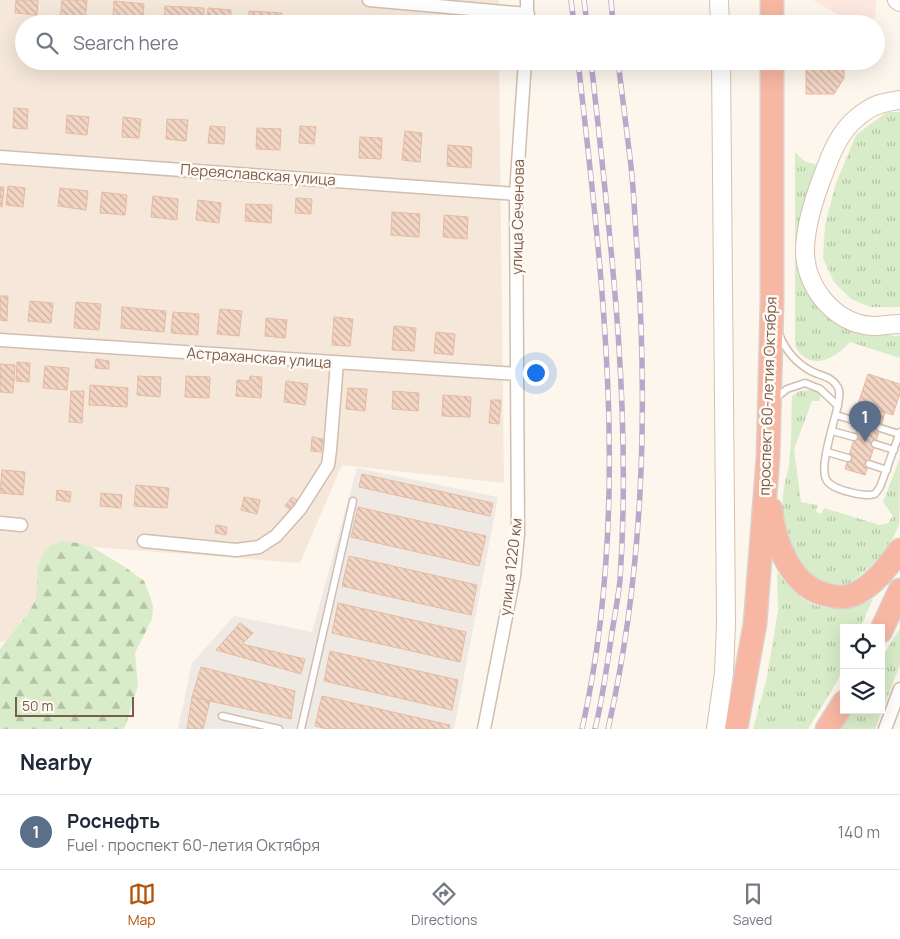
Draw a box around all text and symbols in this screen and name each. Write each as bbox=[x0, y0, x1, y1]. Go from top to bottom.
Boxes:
search box bbox=[15, 15, 885, 70]
icon: search bbox=[33, 29, 61, 57]
text: Search here bbox=[73, 30, 179, 56]
street label: Переяславская улица bbox=[180, 159, 336, 190]
street label: улица Сеченова bbox=[506, 159, 529, 275]
street label: проспект 60-летия Октября bbox=[754, 296, 781, 496]
street label: Астраханская улица bbox=[186, 342, 332, 373]
your location bbox=[523, 360, 549, 386]
pin: 1 bbox=[849, 401, 881, 442]
street label: улица 1220 км bbox=[494, 517, 527, 617]
map controls bbox=[840, 624, 885, 714]
button: locate bbox=[840, 624, 885, 669]
button: layers bbox=[840, 669, 885, 714]
scale bar bbox=[15, 694, 134, 717]
text: 50 m bbox=[22, 696, 53, 715]
text: Nearby bbox=[20, 748, 92, 776]
text: Роснефть bbox=[67, 808, 160, 834]
text: 1 bbox=[32, 821, 40, 843]
text: 140 m bbox=[838, 821, 880, 843]
text: Fuel · проспект 60-летия Октября bbox=[67, 834, 320, 856]
tab: Map bbox=[128, 880, 156, 929]
tab: Directions bbox=[411, 880, 477, 929]
tab: Saved bbox=[733, 880, 772, 929]

